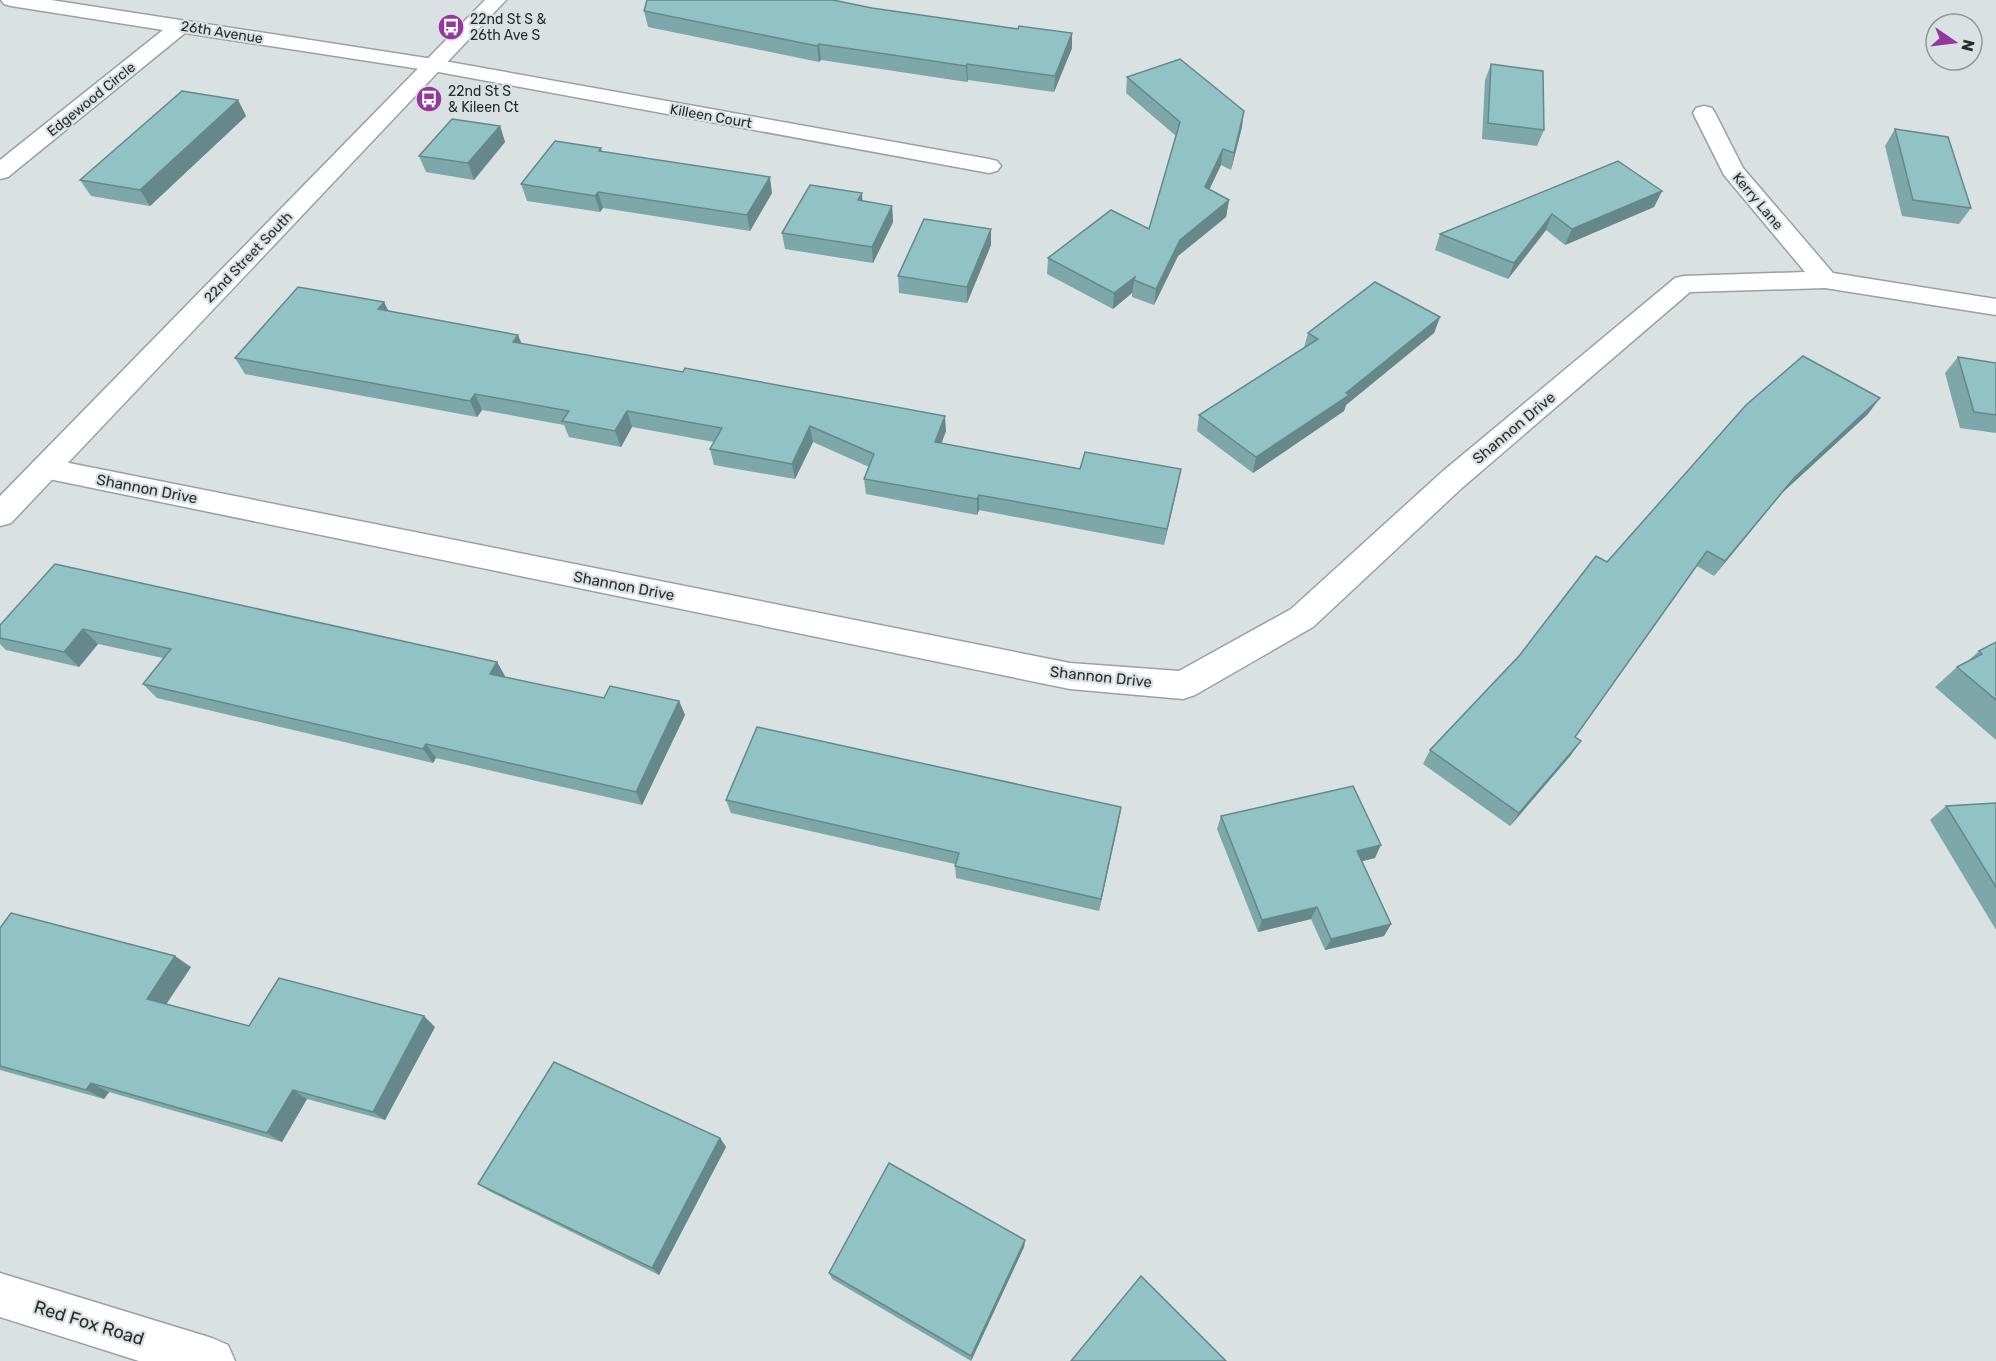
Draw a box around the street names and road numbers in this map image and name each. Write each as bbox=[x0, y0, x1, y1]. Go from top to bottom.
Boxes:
street label: 26th Avenue bbox=[180, 18, 264, 47]
street label: Edgewood Circle bbox=[44, 59, 139, 140]
street label: Killeen Court bbox=[669, 101, 754, 132]
street label: Kerry Lane bbox=[1729, 169, 1786, 233]
street label: 22nd Street South bbox=[201, 208, 296, 306]
street label: Shannon Drive bbox=[1469, 388, 1559, 468]
street label: Shannon Drive bbox=[95, 470, 199, 508]
street label: Shannon Drive bbox=[572, 567, 676, 605]
street label: Shannon Drive bbox=[1049, 663, 1153, 691]
street label: Red Fox Road bbox=[31, 1296, 147, 1350]

